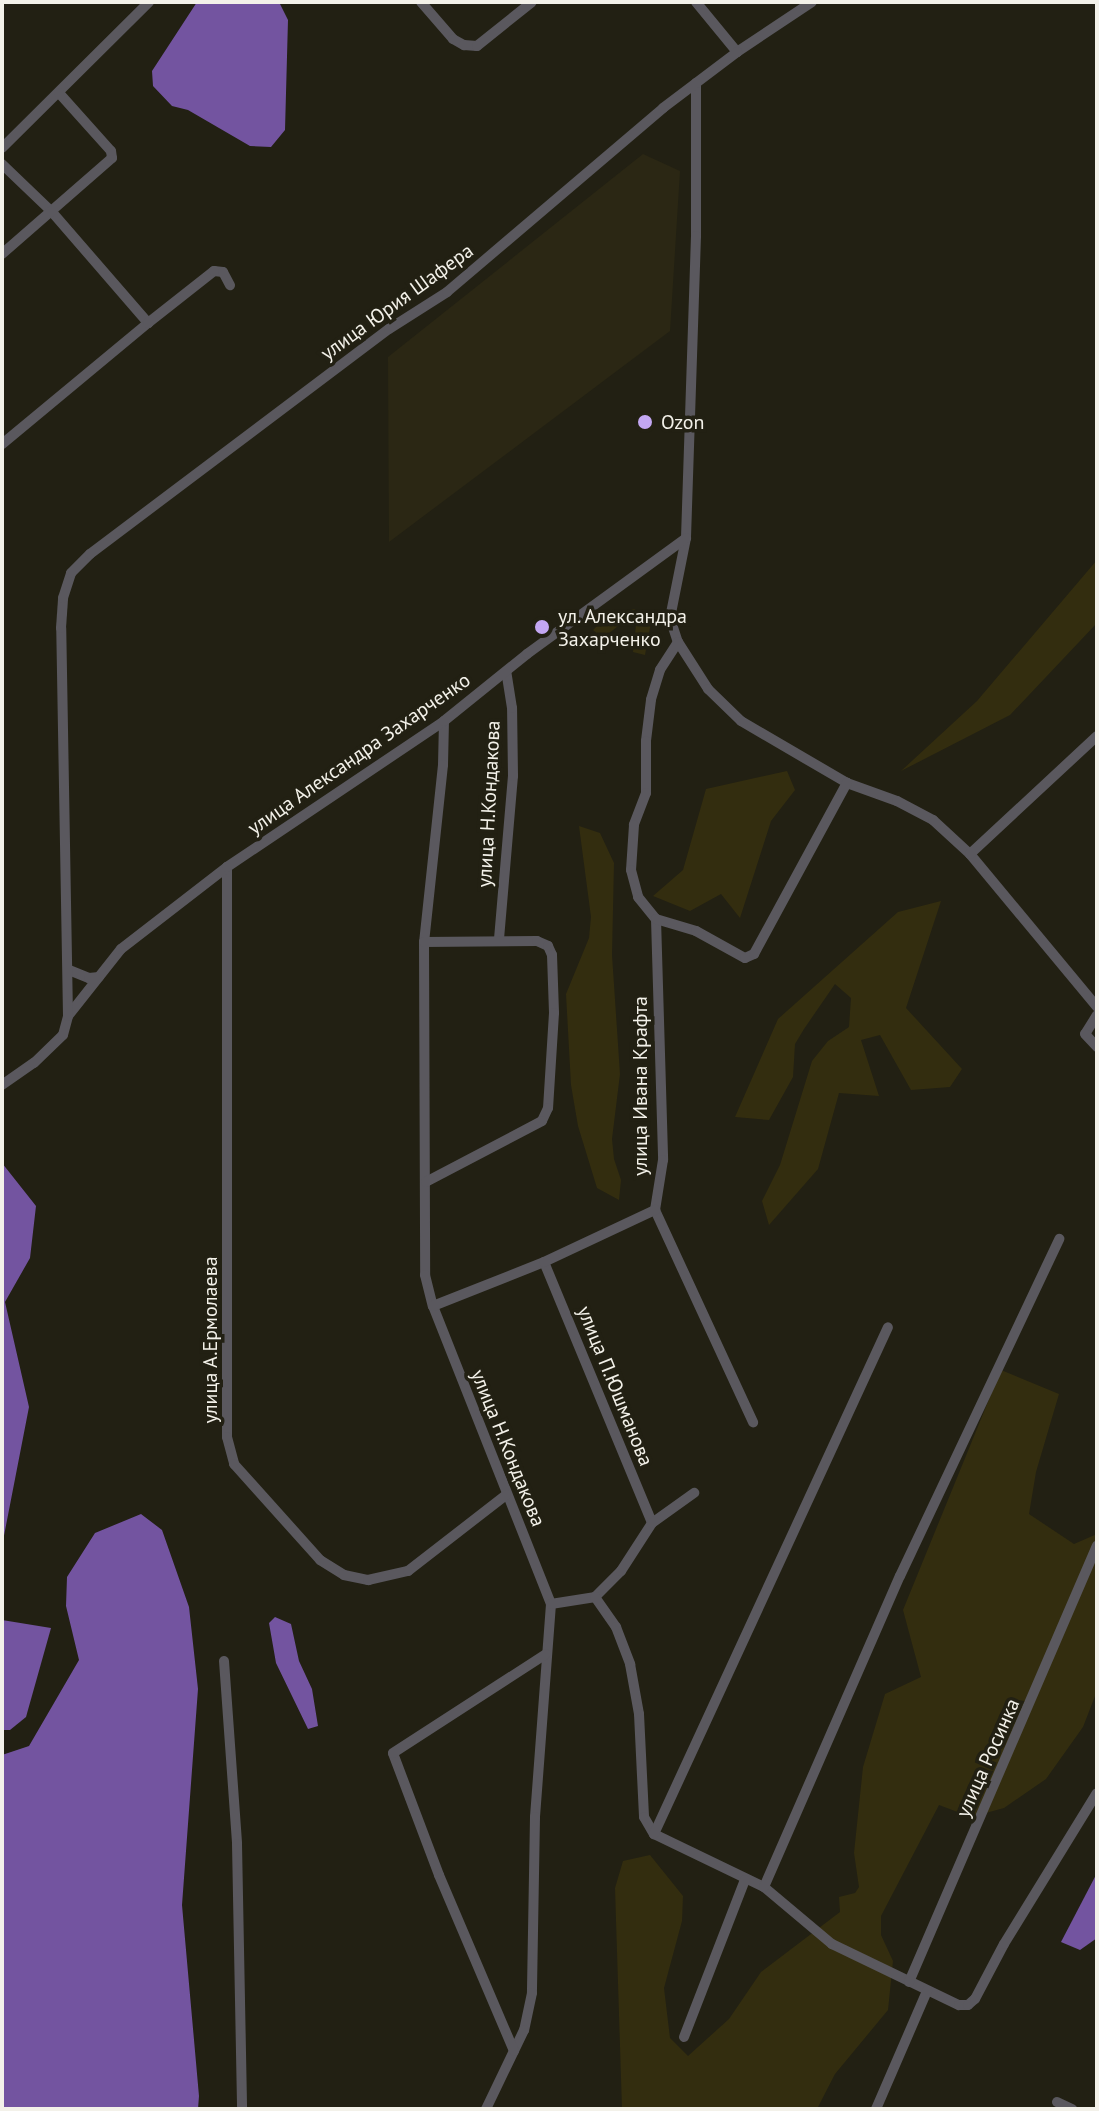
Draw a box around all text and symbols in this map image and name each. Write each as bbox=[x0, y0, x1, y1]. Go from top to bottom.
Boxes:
street label: улица Юрия Шафера bbox=[316, 239, 478, 365]
place label: Ozon bbox=[661, 410, 704, 434]
marker: Ozon bbox=[636, 413, 654, 431]
place label: ул. Александра Захарченко bbox=[558, 604, 689, 651]
marker: ул. Александра Захарченко bbox=[533, 618, 551, 636]
street label: улица Александра Захарченко bbox=[243, 668, 475, 840]
street label: улица Н.Кондакова bbox=[473, 720, 505, 888]
street label: улица Ивана Крафта bbox=[628, 996, 652, 1176]
street label: улица А.Ермолаева bbox=[198, 1256, 222, 1424]
street label: улица П.Юшманова bbox=[572, 1302, 658, 1470]
street label: улица Н.Кондакова bbox=[466, 1366, 550, 1530]
street label: улица Росинка bbox=[951, 1695, 1025, 1821]

